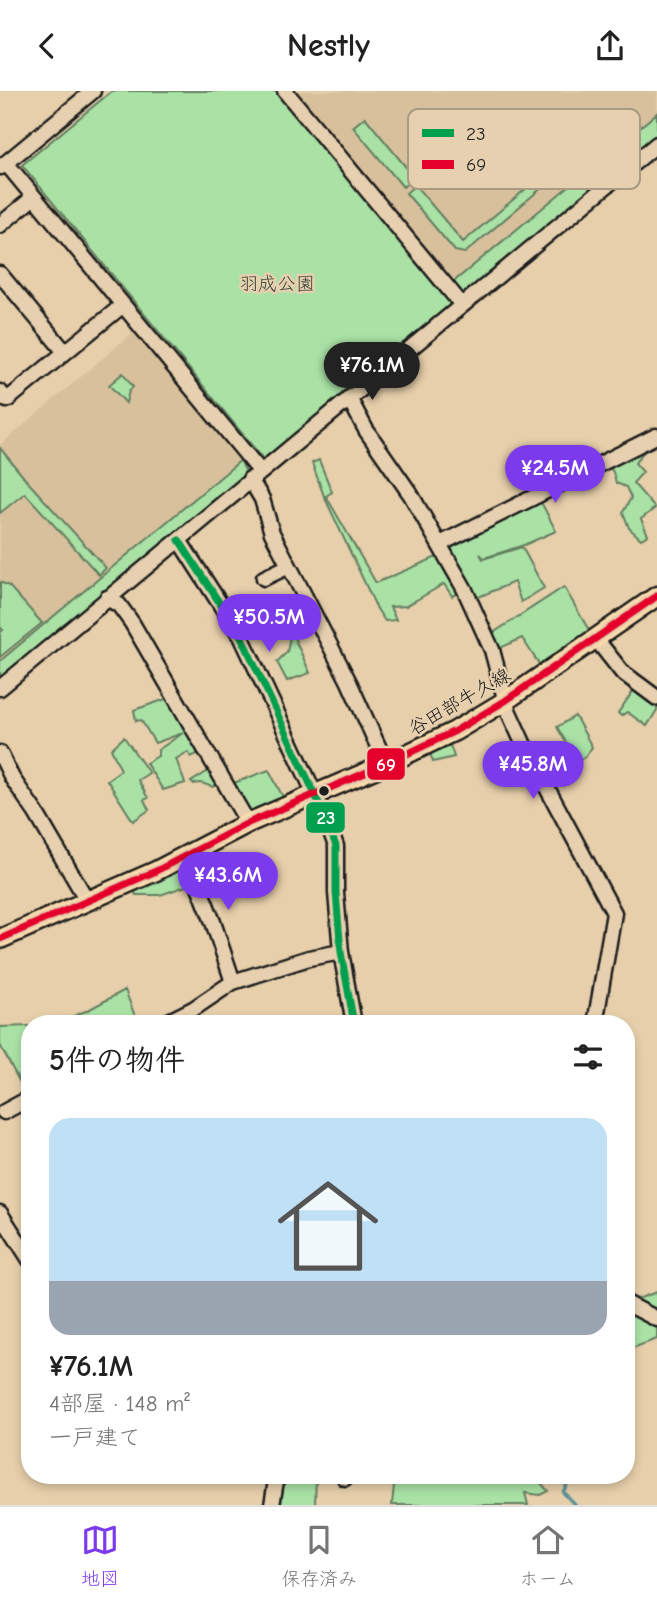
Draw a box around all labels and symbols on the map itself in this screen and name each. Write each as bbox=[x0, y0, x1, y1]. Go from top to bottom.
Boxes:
legend bbox=[408, 109, 640, 189]
text: 23 bbox=[466, 123, 486, 145]
text: 69 bbox=[466, 154, 486, 176]
park label: 羽成公園 bbox=[239, 273, 315, 295]
pin: ¥76.1M bbox=[315, 343, 429, 402]
pin: ¥24.5M bbox=[498, 445, 612, 505]
pin: ¥50.5M bbox=[212, 595, 326, 654]
street label: 谷田部牛久線 bbox=[405, 664, 514, 740]
pin: ¥45.8M bbox=[476, 741, 590, 801]
line badge: 69 bbox=[366, 747, 406, 781]
text: 69 bbox=[376, 754, 396, 776]
unlabelled marker bbox=[317, 784, 331, 798]
line badge: 23 bbox=[305, 801, 346, 834]
text: 23 bbox=[317, 807, 335, 829]
pin: ¥43.6M bbox=[171, 853, 285, 912]

